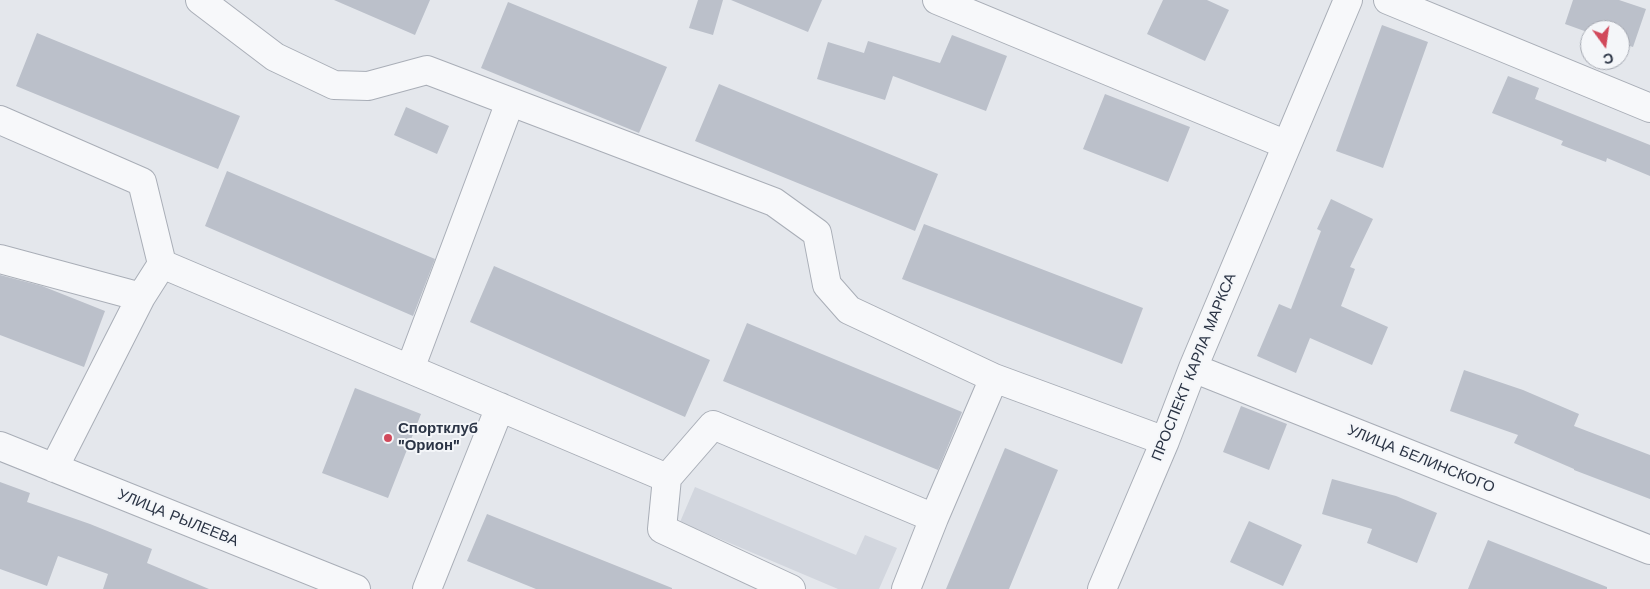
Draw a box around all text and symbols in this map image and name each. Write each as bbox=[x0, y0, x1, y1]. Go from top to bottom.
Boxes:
north arrow bbox=[1580, 20, 1630, 70]
text: С bbox=[1602, 50, 1615, 68]
street label: ПРОСПЕКТ КАРЛА МАРКСА bbox=[1148, 270, 1240, 464]
place label: Спортклуб "Орион" bbox=[398, 420, 478, 455]
street label: УЛИЦА БЕЛИНСКОГО bbox=[1345, 421, 1497, 497]
marker: Спортклуб "Орион" bbox=[382, 432, 394, 444]
street label: УЛИЦА РЫЛЕЕВА bbox=[115, 486, 241, 550]

